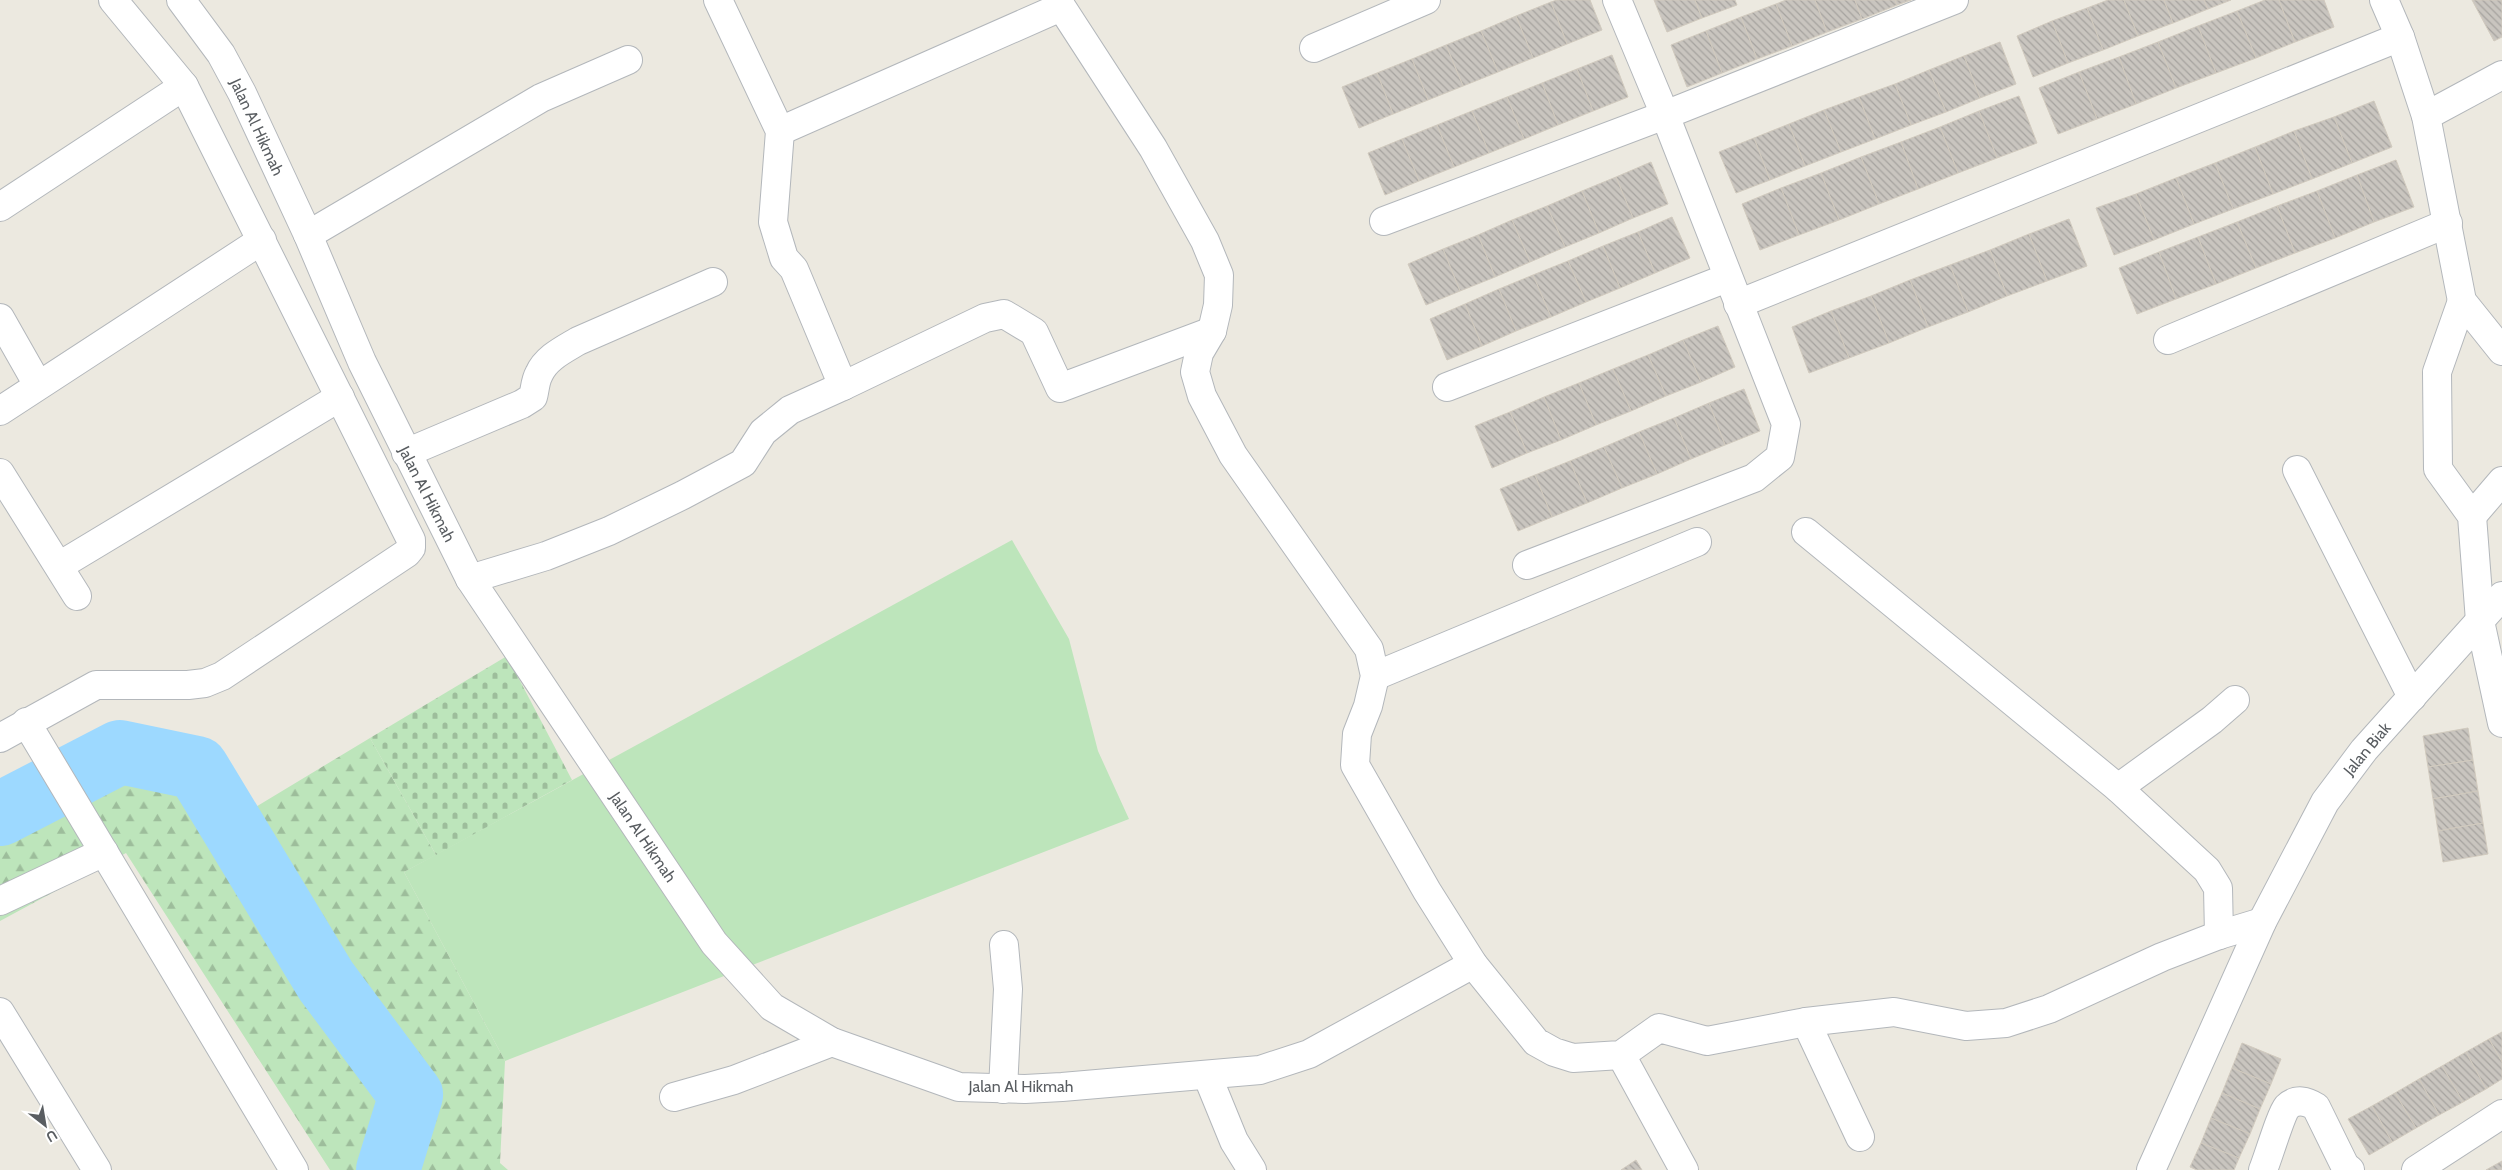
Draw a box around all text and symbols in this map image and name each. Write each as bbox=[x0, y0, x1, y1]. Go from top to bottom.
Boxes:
street label: Jalan Al Hikmah bbox=[226, 75, 288, 179]
street label: Jalan Al Hikmah bbox=[394, 442, 459, 545]
street label: Jalan Biak bbox=[2339, 718, 2395, 780]
street label: Jalan Al Hikmah bbox=[605, 787, 680, 886]
street label: Jalan Al Hikmah bbox=[968, 1077, 1073, 1096]
north arrow bbox=[20, 1100, 70, 1150]
text: U bbox=[43, 1126, 61, 1146]

